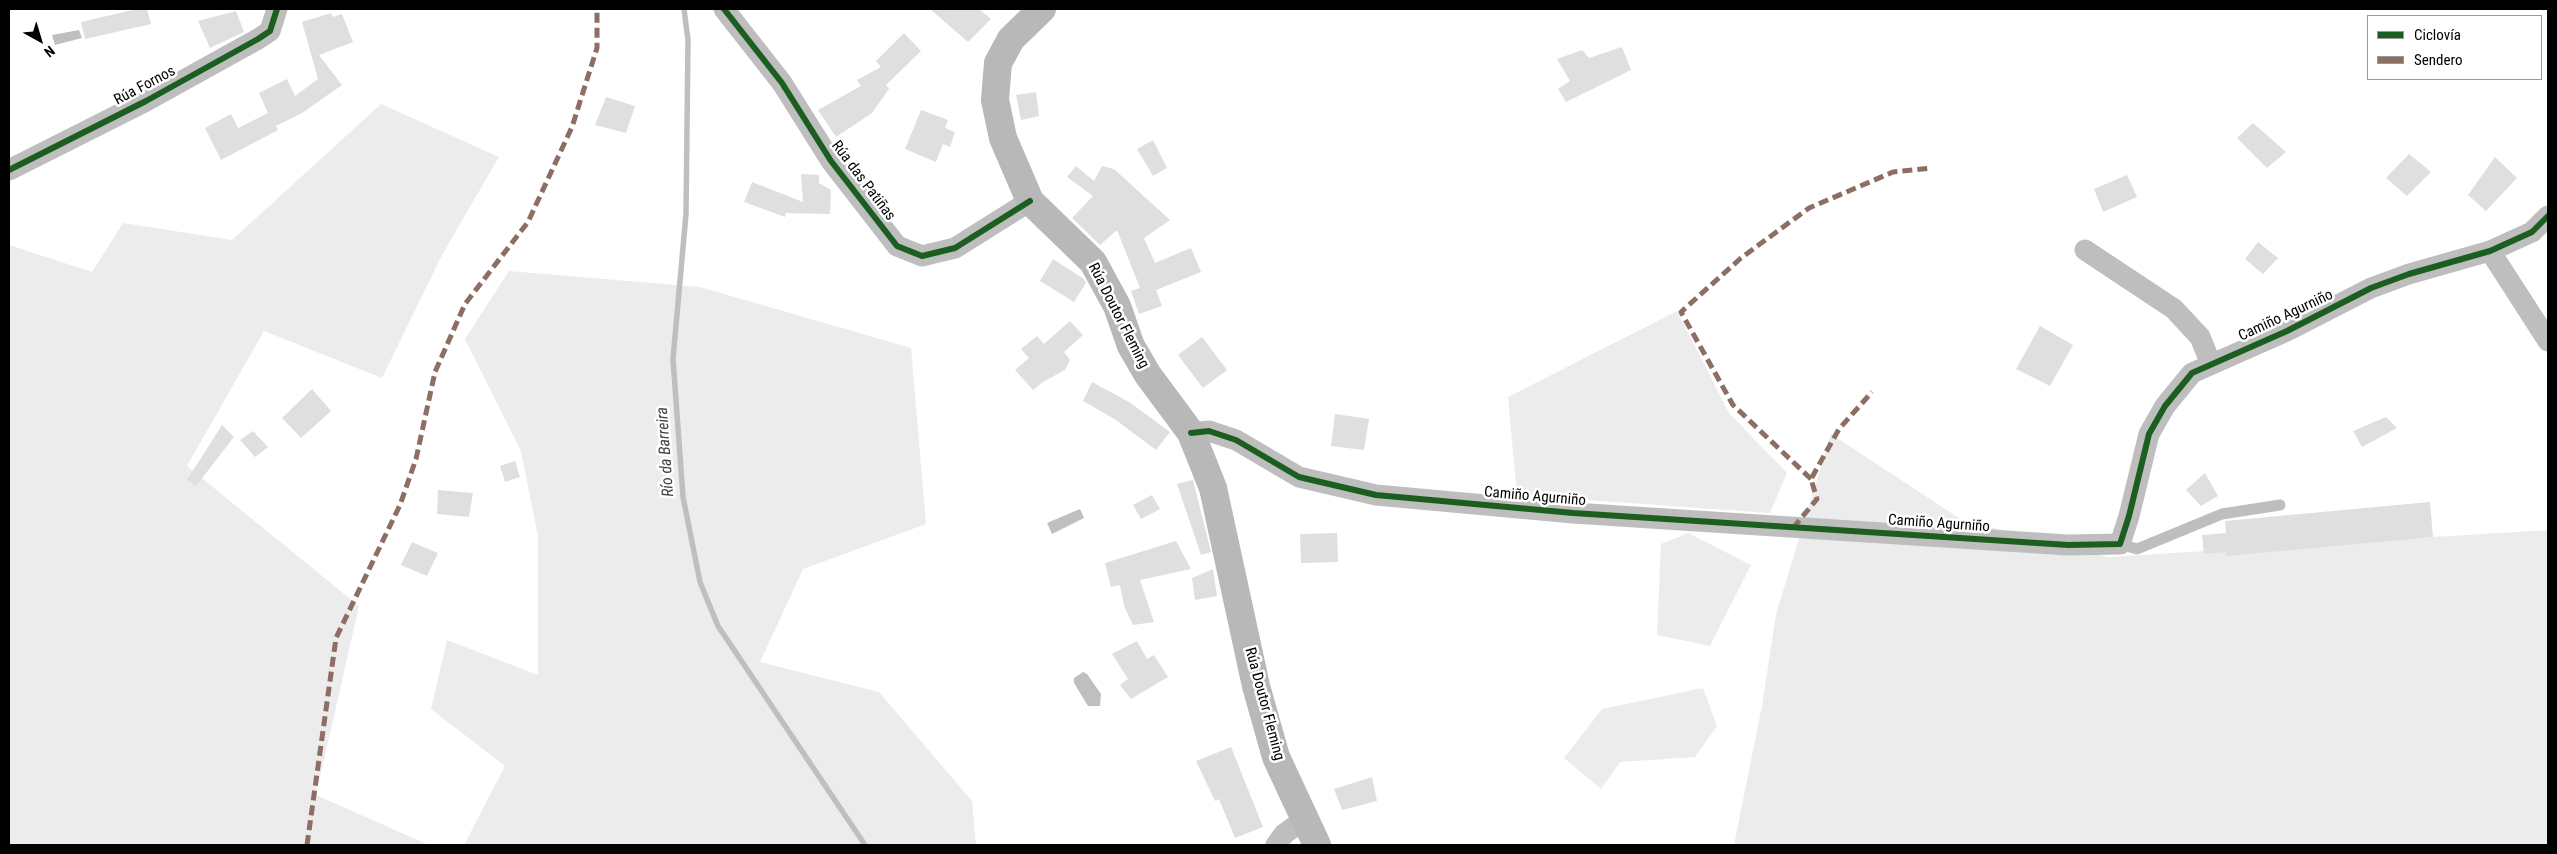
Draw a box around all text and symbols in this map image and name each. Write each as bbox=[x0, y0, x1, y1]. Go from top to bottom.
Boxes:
north arrow bbox=[15, 15, 65, 65]
legend bbox=[2367, 15, 2542, 80]
text: Ciclovía bbox=[2414, 26, 2461, 44]
text: N bbox=[41, 43, 58, 61]
text: Sendero bbox=[2414, 51, 2463, 69]
street label: Rúa Fornos bbox=[111, 62, 179, 110]
street label: Rúa das Patiñas bbox=[827, 138, 899, 224]
street label: Rúa Doutor Fleming bbox=[1084, 260, 1152, 372]
street label: Camiño Agurniño bbox=[2236, 286, 2336, 346]
water label: Río da Barreira bbox=[653, 406, 679, 498]
street label: Camiño Agurniño bbox=[1483, 484, 1587, 510]
street label: Camiño Agurniño bbox=[1887, 511, 1991, 537]
street label: Rúa Doutor Fleming bbox=[1240, 646, 1288, 762]

